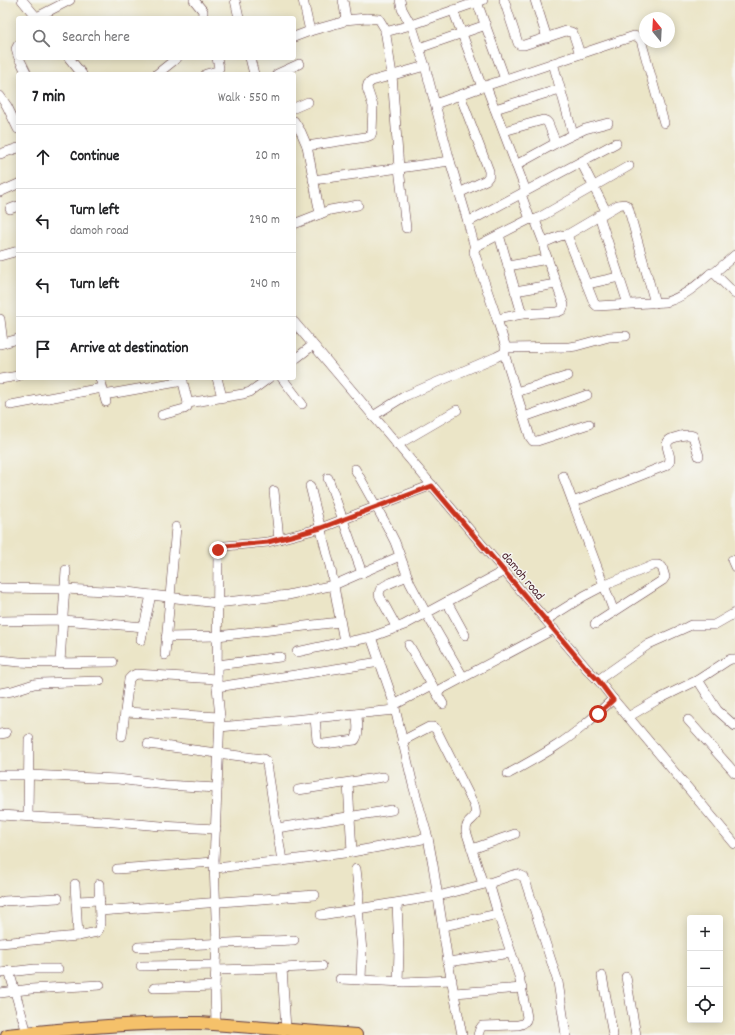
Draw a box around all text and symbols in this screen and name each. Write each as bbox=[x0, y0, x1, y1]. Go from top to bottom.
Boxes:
north arrow bbox=[639, 12, 675, 48]
search box bbox=[16, 16, 296, 60]
icon: search bbox=[30, 27, 52, 49]
text: Search here bbox=[62, 27, 130, 49]
text: 7 min bbox=[32, 86, 65, 110]
text: Walk · 550 m bbox=[218, 89, 280, 108]
icon: ahead bbox=[32, 146, 54, 168]
text: Continue bbox=[70, 146, 119, 168]
text: 20 m bbox=[255, 147, 280, 166]
text: Turn left bbox=[70, 200, 119, 222]
icon: left bbox=[32, 210, 54, 232]
text: 290 m bbox=[249, 211, 280, 230]
text: damoh road bbox=[70, 222, 129, 241]
icon: left bbox=[32, 274, 54, 296]
text: Turn left bbox=[70, 274, 119, 296]
text: 240 m bbox=[250, 275, 280, 294]
icon: arrive bbox=[32, 338, 54, 360]
text: Arrive at destination bbox=[70, 338, 188, 360]
route end bbox=[209, 541, 227, 559]
street label: damoh road bbox=[496, 548, 548, 605]
route start bbox=[589, 705, 607, 723]
map controls bbox=[687, 915, 723, 1023]
button: + bbox=[687, 915, 723, 951]
button: − bbox=[687, 951, 723, 987]
button: locate bbox=[687, 987, 723, 1023]

